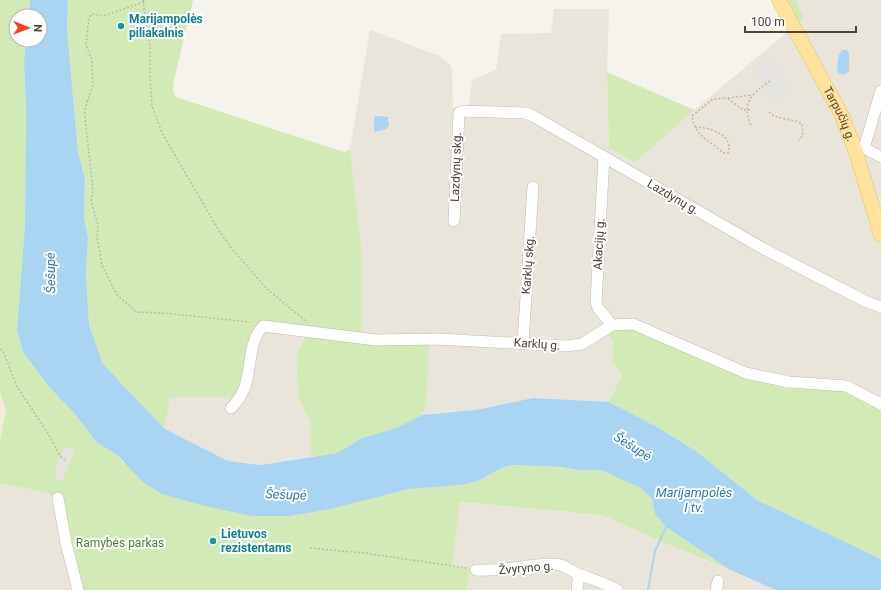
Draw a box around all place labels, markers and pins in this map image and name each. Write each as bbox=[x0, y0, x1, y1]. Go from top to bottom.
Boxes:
place label: Marijampolės piliakalnis bbox=[129, 12, 203, 40]
marker: Marijampolės piliakalnis bbox=[116, 21, 126, 31]
place label: Lietuvos rezistentams bbox=[221, 527, 292, 555]
marker: Lietuvos rezistentams bbox=[208, 536, 218, 546]

